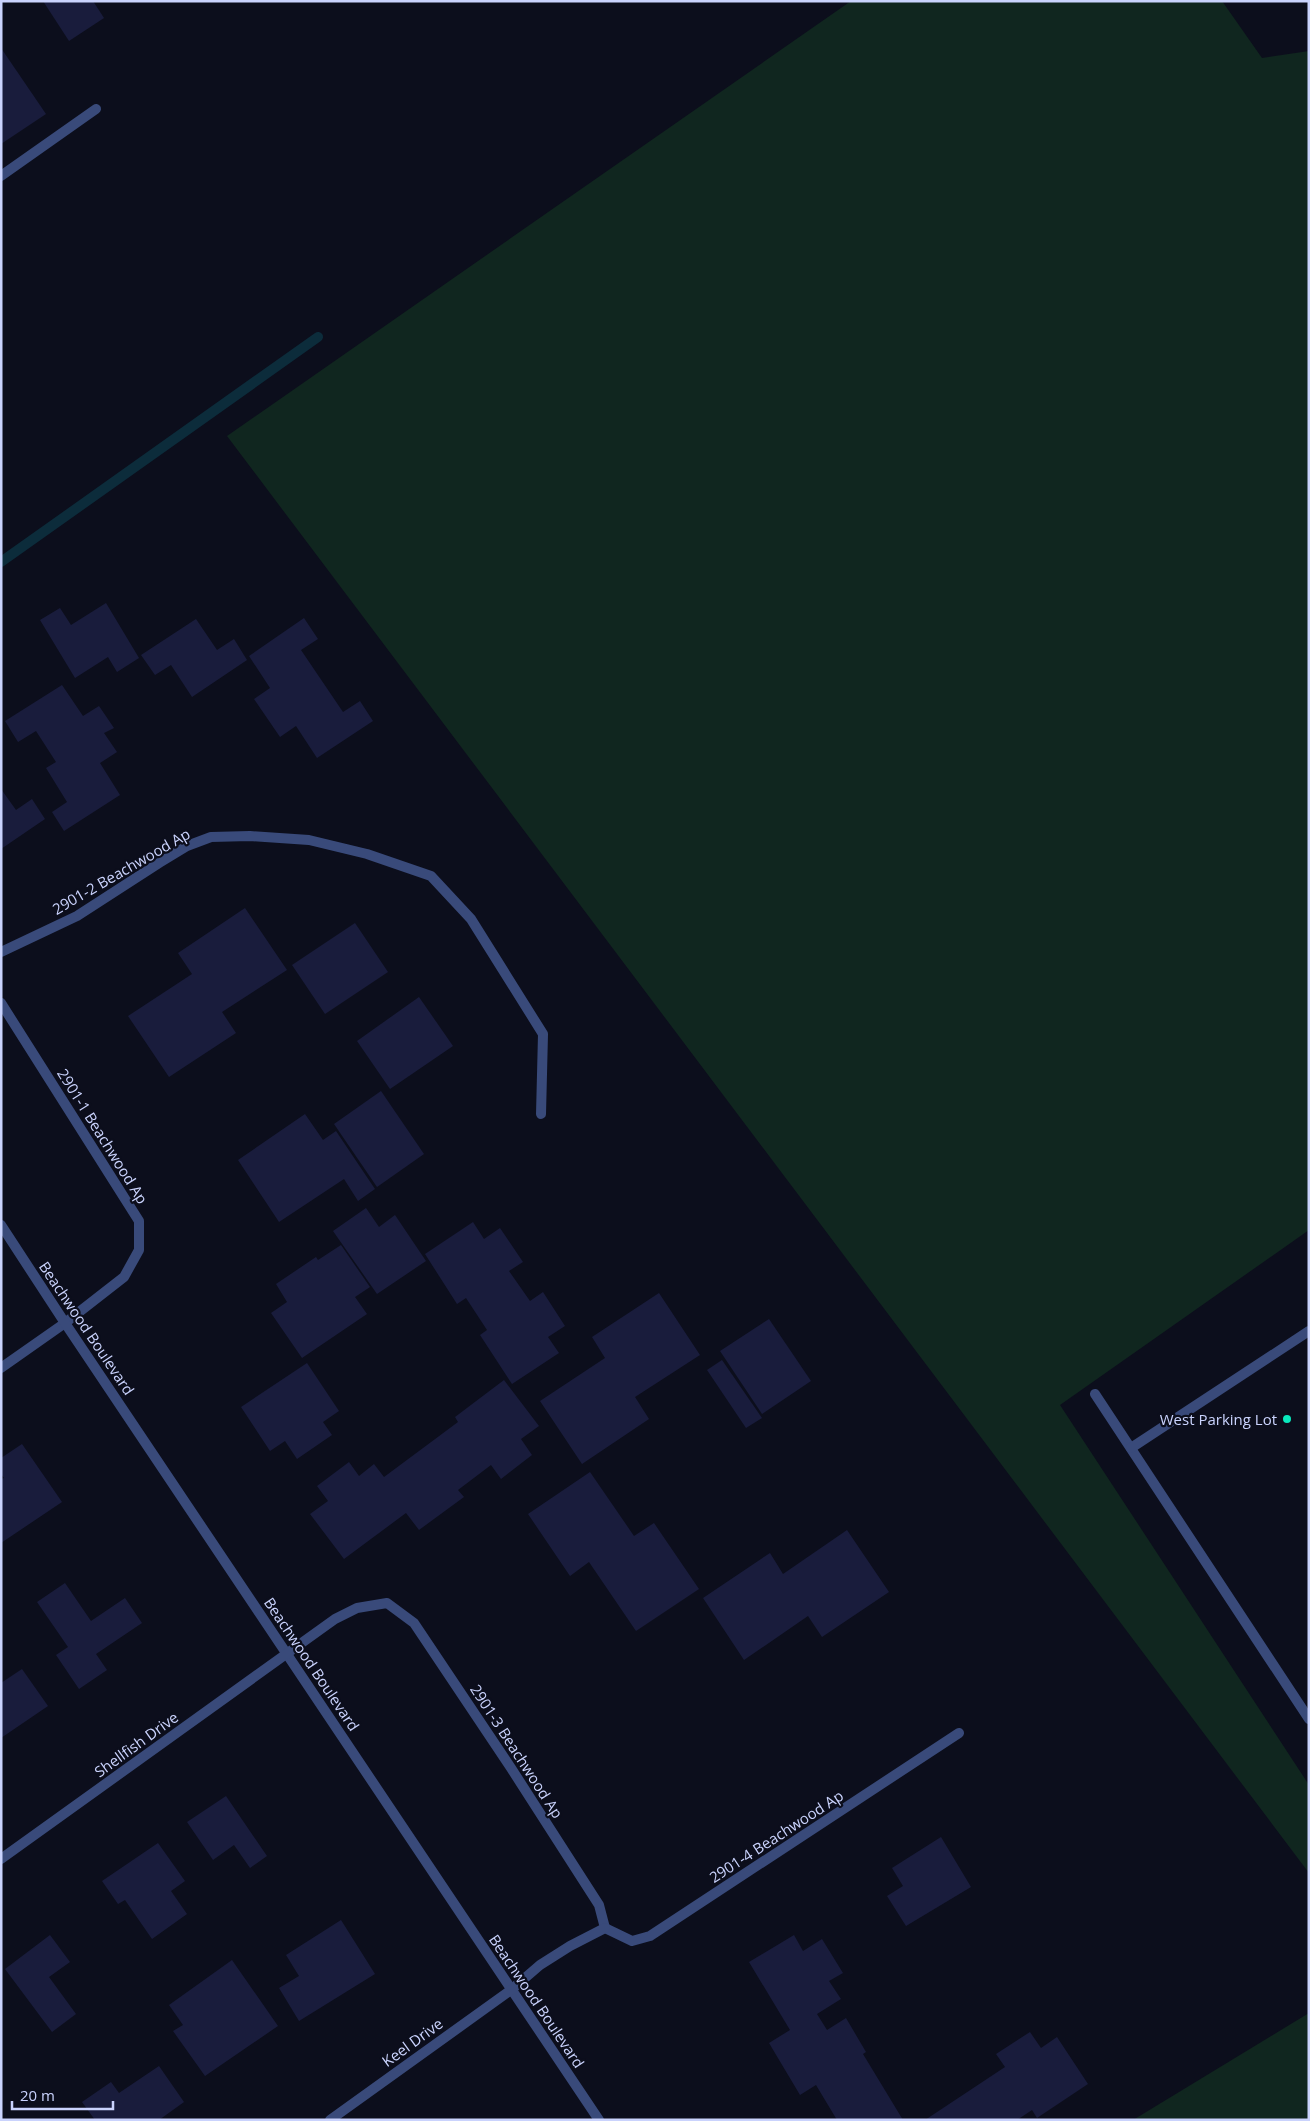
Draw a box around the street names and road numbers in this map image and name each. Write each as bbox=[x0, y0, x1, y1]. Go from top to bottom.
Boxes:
street label: 2901-2 Beachwood Ap bbox=[49, 823, 193, 919]
street label: 2901-1 Beachwood Ap bbox=[53, 1065, 153, 1207]
street label: Beachwood Boulevard bbox=[35, 1257, 139, 1399]
street label: Beachwood Boulevard bbox=[260, 1593, 364, 1735]
street label: 2901-3 Beachwood Ap bbox=[466, 1680, 568, 1822]
street label: Shellfish Drive bbox=[90, 1707, 182, 1781]
street label: 2901-4 Beachwood Ap bbox=[705, 1785, 847, 1887]
street label: Beachwood Boulevard bbox=[485, 1930, 589, 2072]
street label: Keel Drive bbox=[378, 2013, 446, 2071]

